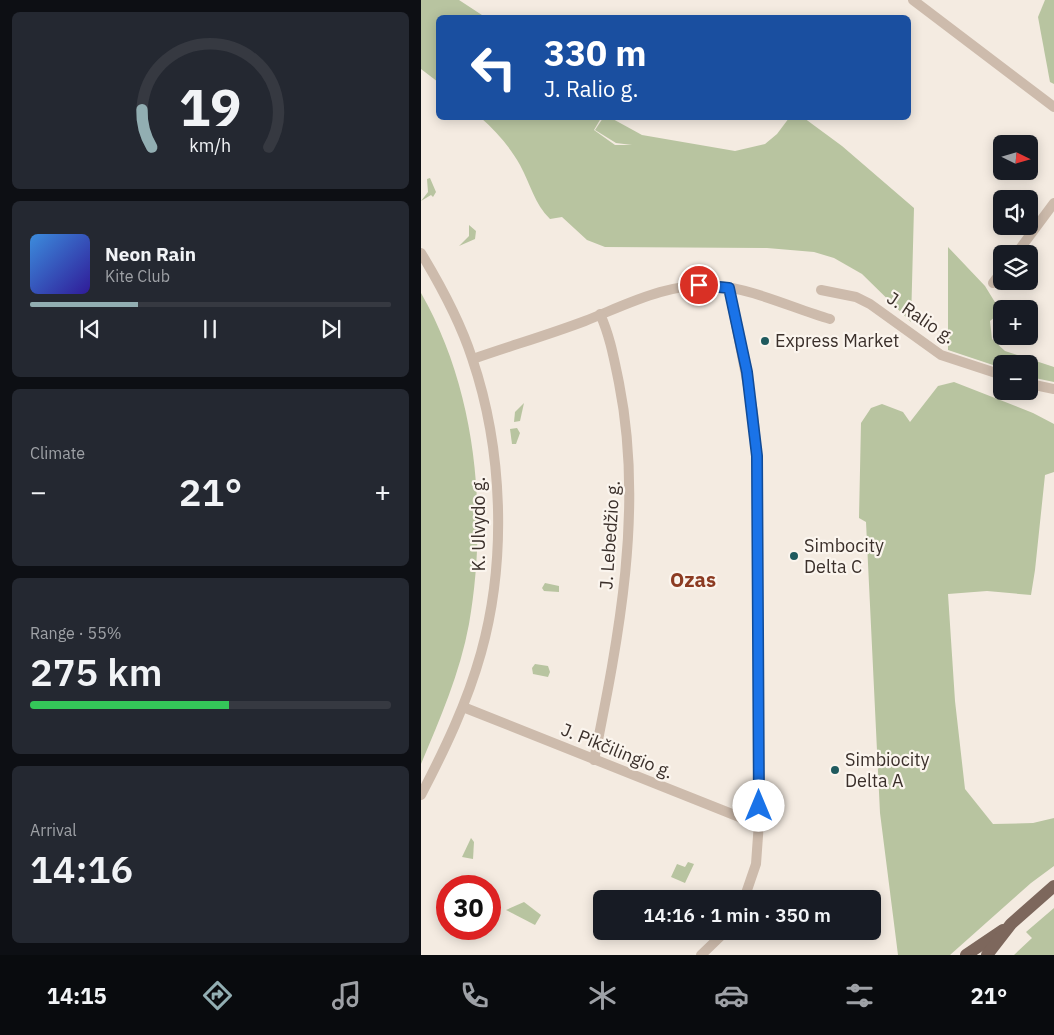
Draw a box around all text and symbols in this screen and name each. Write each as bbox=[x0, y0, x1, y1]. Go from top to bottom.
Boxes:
text: 330 m bbox=[544, 30, 647, 76]
icon: left bbox=[461, 35, 526, 100]
text: 19 bbox=[179, 73, 242, 140]
text: J. Ralio g. bbox=[544, 74, 638, 103]
text: km/h bbox=[190, 134, 232, 157]
north arrow bbox=[993, 135, 1039, 180]
map controls bbox=[993, 135, 1038, 400]
button: sound bbox=[993, 190, 1038, 235]
text: Neon Rain bbox=[105, 242, 196, 266]
button: layers bbox=[993, 245, 1038, 290]
pin bbox=[678, 264, 720, 306]
text: Kite Club bbox=[105, 266, 170, 286]
icon: arrive bbox=[685, 271, 713, 299]
street label: J. Ralio g. bbox=[883, 286, 960, 349]
button: + bbox=[993, 300, 1038, 345]
icon: previous bbox=[76, 315, 104, 343]
icon: pause bbox=[196, 315, 224, 343]
icon: next bbox=[317, 315, 345, 343]
place label: Express Market bbox=[775, 329, 899, 352]
marker: Express Market bbox=[759, 335, 771, 347]
button: − bbox=[993, 355, 1038, 400]
text: Climate bbox=[30, 443, 85, 463]
text: 21° bbox=[179, 467, 242, 516]
text: − bbox=[30, 473, 47, 510]
text: + bbox=[374, 473, 391, 510]
street label: K. Ulvydo g. bbox=[467, 477, 490, 571]
street label: J. Lebedžio g. bbox=[594, 480, 625, 590]
place label: Simbocity Delta C bbox=[804, 534, 884, 578]
marker: Simbocity Delta C bbox=[788, 550, 800, 562]
district label: Ozas bbox=[670, 566, 716, 593]
text: Range · 55% bbox=[30, 623, 122, 643]
text: 275 km bbox=[30, 647, 162, 696]
street label: J. Pikčilingio g. bbox=[558, 718, 677, 783]
place label: Simbiocity Delta A bbox=[845, 748, 930, 792]
marker: Simbiocity Delta A bbox=[829, 764, 841, 776]
position arrow bbox=[732, 779, 784, 831]
text: Arrival bbox=[30, 820, 77, 840]
text: 14:16 bbox=[30, 844, 133, 893]
speed limit sign: 30 bbox=[436, 875, 501, 940]
text: 14:16 · 1 min · 350 m bbox=[643, 903, 831, 927]
icon: directions bbox=[200, 978, 235, 1013]
icon: music bbox=[329, 978, 364, 1013]
icon: phone bbox=[457, 978, 492, 1013]
icon: climate bbox=[585, 978, 620, 1013]
icon: car bbox=[714, 978, 749, 1013]
icon: filters bbox=[842, 978, 877, 1013]
text: 14:15 bbox=[47, 981, 107, 1010]
text: 21° bbox=[970, 981, 1007, 1010]

